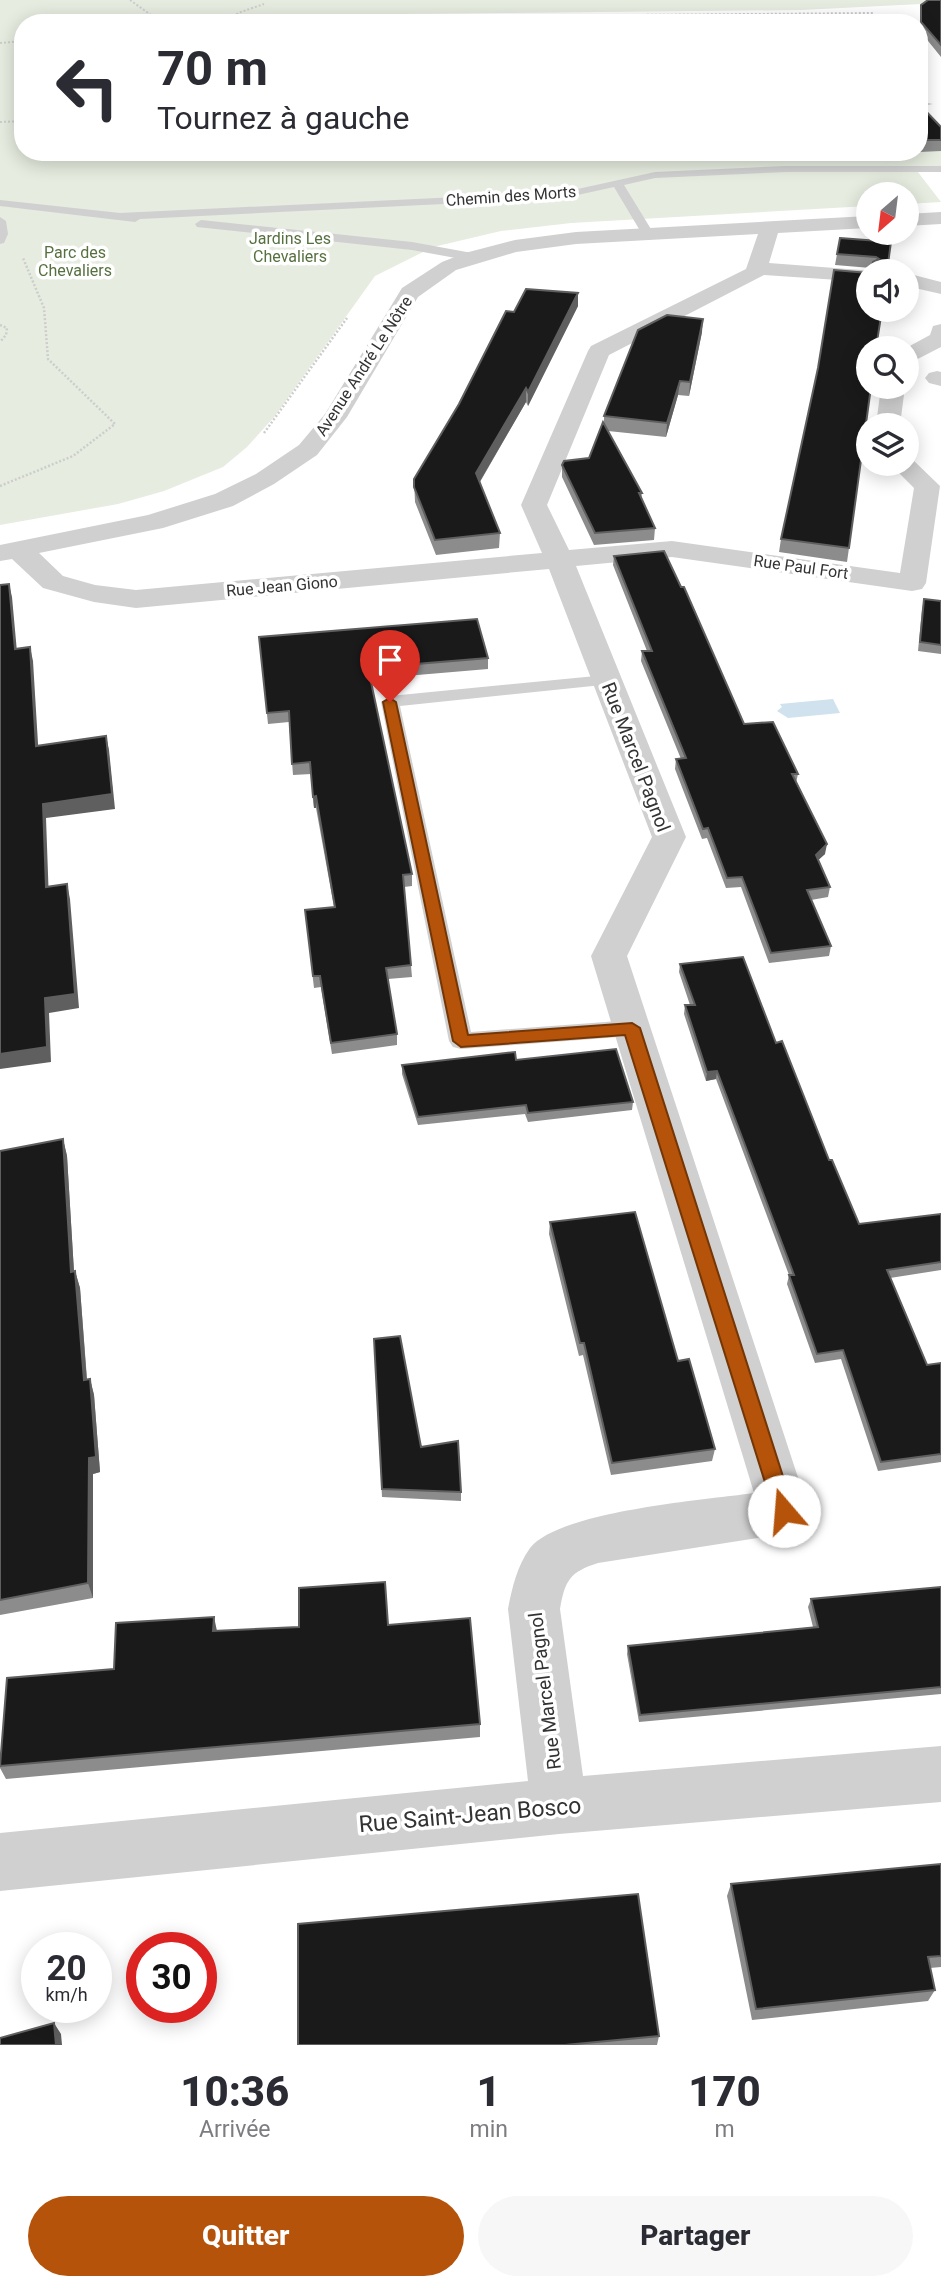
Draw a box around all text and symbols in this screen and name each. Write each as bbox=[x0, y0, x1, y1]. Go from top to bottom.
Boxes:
text: 70 m bbox=[157, 40, 268, 97]
icon: left bbox=[42, 42, 133, 133]
text: Tournez à gauche bbox=[157, 99, 409, 137]
street label: Chemin des Morts bbox=[445, 182, 577, 210]
north arrow bbox=[856, 182, 919, 245]
map controls bbox=[856, 182, 919, 476]
park label: Jardins Les Chevaliers bbox=[249, 229, 331, 266]
park label: Parc des Chevaliers bbox=[38, 243, 112, 280]
button: sound bbox=[856, 259, 919, 322]
street label: Avenue André Le Nôtre bbox=[312, 293, 416, 439]
button: search bbox=[856, 336, 919, 399]
button: layers bbox=[856, 413, 919, 476]
street label: Rue Paul Fort bbox=[752, 551, 850, 583]
street label: Rue Jean Giono bbox=[225, 572, 339, 600]
pin bbox=[360, 630, 420, 702]
icon: arrive bbox=[371, 641, 409, 679]
street label: Rue Marcel Pagnol bbox=[597, 679, 675, 835]
position arrow bbox=[747, 1474, 821, 1548]
street label: Rue Marcel Pagnol bbox=[524, 1611, 566, 1771]
street label: Rue Saint-Jean Bosco bbox=[358, 1792, 582, 1838]
speed limit sign: 30 bbox=[126, 1932, 217, 2023]
text: 20 bbox=[46, 1948, 87, 1989]
text: km/h bbox=[45, 1984, 88, 2005]
text: 10:36 bbox=[180, 2067, 289, 2116]
text: 1 bbox=[477, 2067, 501, 2116]
text: 170 bbox=[688, 2067, 761, 2116]
text: Arrivée bbox=[199, 2116, 271, 2143]
text: min bbox=[469, 2116, 508, 2143]
text: m bbox=[714, 2116, 735, 2143]
button: Quitter bbox=[28, 2196, 464, 2276]
button: Partager bbox=[478, 2196, 913, 2276]

